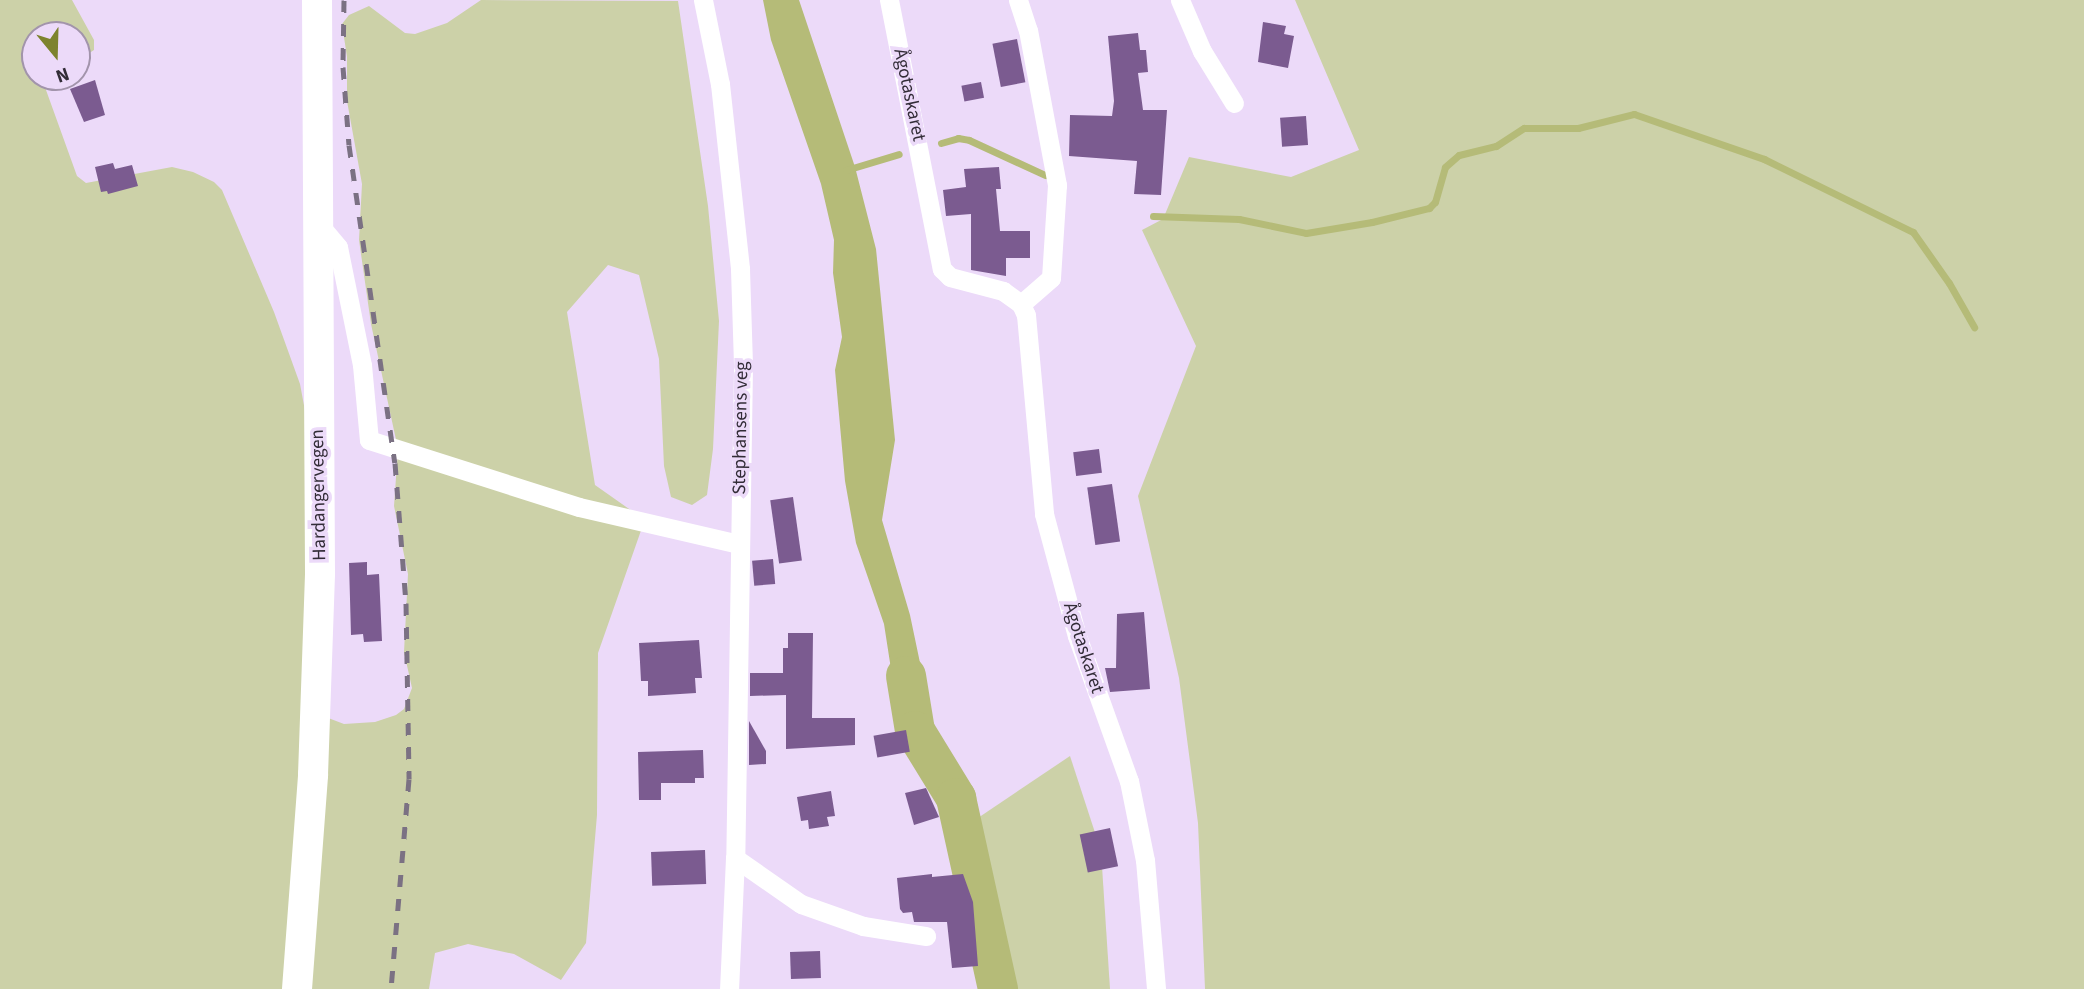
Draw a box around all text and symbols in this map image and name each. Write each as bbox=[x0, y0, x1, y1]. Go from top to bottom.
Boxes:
north arrow bbox=[21, 21, 91, 91]
street label: Ågotaskaret bbox=[888, 47, 930, 143]
text: N bbox=[52, 60, 73, 89]
street label: Stephansens veg bbox=[728, 361, 754, 495]
street label: Hardangervegen bbox=[306, 429, 332, 561]
street label: Ågotaskaret bbox=[1058, 600, 1108, 696]

